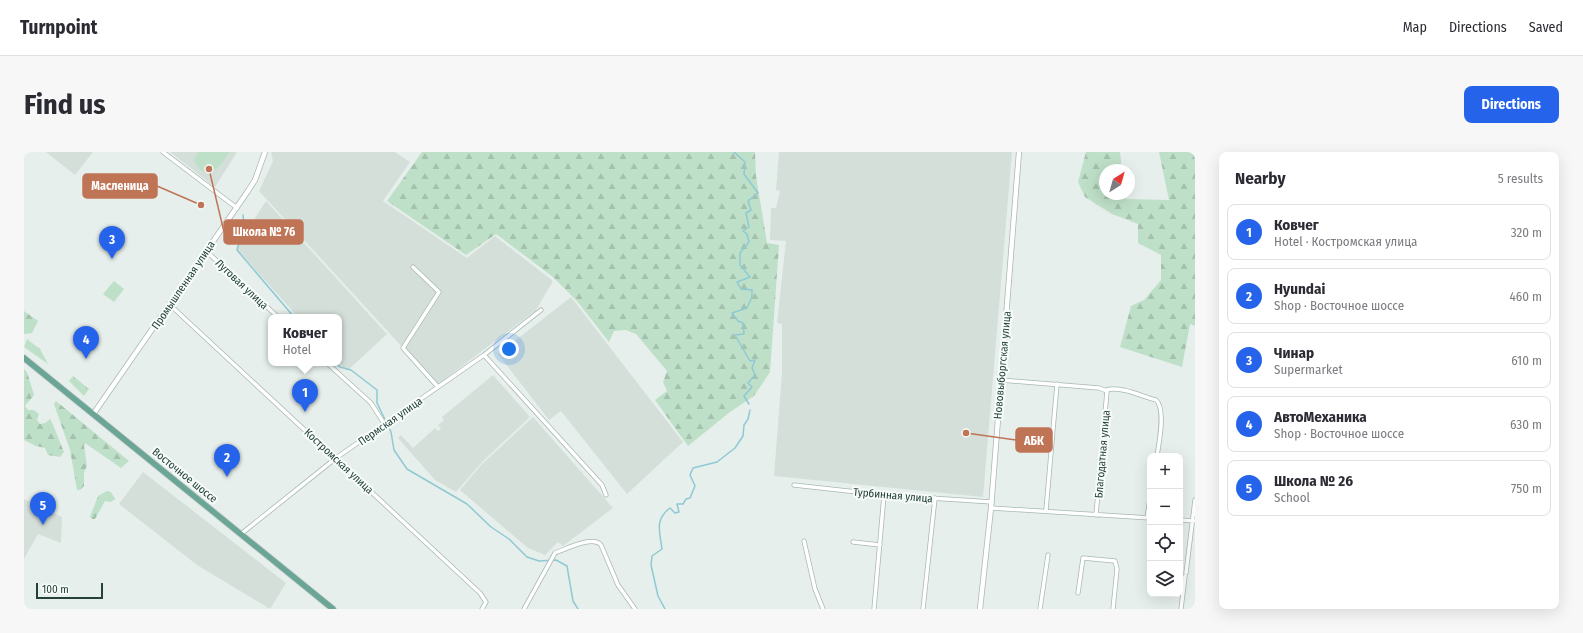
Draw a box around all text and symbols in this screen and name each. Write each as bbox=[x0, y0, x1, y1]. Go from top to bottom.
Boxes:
text: Turnpoint bbox=[20, 16, 97, 39]
text: Map bbox=[1403, 19, 1427, 36]
text: Directions bbox=[1449, 19, 1507, 36]
text: Saved bbox=[1529, 19, 1563, 36]
button: Directions bbox=[1464, 86, 1559, 123]
text: Find us bbox=[24, 88, 106, 121]
north arrow bbox=[1099, 164, 1135, 200]
text: Nearby bbox=[1235, 168, 1286, 189]
text: 5 results bbox=[1498, 171, 1543, 186]
callout: Масленица bbox=[83, 174, 157, 198]
text: Масленица bbox=[91, 179, 149, 193]
text: Ковчег bbox=[1274, 216, 1319, 234]
callout: Школа № 76 bbox=[224, 220, 303, 244]
text: Школа № 76 bbox=[233, 225, 295, 239]
text: 1 bbox=[1246, 225, 1252, 240]
text: 320 m bbox=[1511, 225, 1542, 240]
pin: 3 bbox=[99, 226, 125, 259]
text: Hotel · Костромская улица bbox=[1274, 234, 1418, 249]
street label: Промышленная улица bbox=[149, 239, 218, 332]
street label: Луговая улица bbox=[213, 257, 271, 312]
text: Hyundai bbox=[1274, 280, 1325, 298]
text: 2 bbox=[1246, 289, 1252, 304]
text: 460 m bbox=[1509, 289, 1542, 304]
text: Shop · Восточное шоссе bbox=[1274, 298, 1404, 313]
street label: Нововыборгская улица bbox=[991, 310, 1014, 420]
popup bbox=[268, 314, 342, 366]
text: Ковчег bbox=[283, 324, 327, 342]
pin: 4 bbox=[73, 326, 99, 359]
your location bbox=[499, 339, 519, 359]
text: Hotel bbox=[283, 342, 311, 357]
text: Чинар bbox=[1274, 344, 1314, 362]
text: 3 bbox=[1246, 353, 1252, 368]
text: 610 m bbox=[1511, 353, 1542, 368]
text: Supermarket bbox=[1274, 362, 1343, 377]
pin: 1 bbox=[292, 379, 318, 412]
street label: Пермская улица bbox=[356, 394, 425, 448]
text: АвтоМеханика bbox=[1274, 408, 1367, 426]
street label: Благодатная улица bbox=[1092, 409, 1113, 499]
text: 4 bbox=[1246, 417, 1252, 432]
text: 630 m bbox=[1510, 417, 1542, 432]
street label: Костромская улица bbox=[301, 426, 376, 497]
text: Shop · Восточное шоссе bbox=[1274, 426, 1404, 441]
callout: АБК bbox=[1016, 428, 1052, 452]
text: АБК bbox=[1023, 434, 1044, 448]
pin: 2 bbox=[214, 444, 240, 477]
street label: Восточное шоссе bbox=[150, 445, 220, 506]
map controls bbox=[1147, 453, 1183, 597]
button: + bbox=[1147, 453, 1183, 489]
text: Школа № 26 bbox=[1274, 472, 1353, 490]
text: 5 bbox=[1246, 481, 1252, 496]
text: 750 m bbox=[1511, 481, 1542, 496]
street label: Турбинная улица bbox=[853, 486, 933, 505]
button: − bbox=[1147, 489, 1183, 525]
text: School bbox=[1274, 490, 1310, 505]
pin: 5 bbox=[30, 492, 56, 525]
button: locate bbox=[1147, 525, 1183, 561]
button: layers bbox=[1147, 561, 1183, 597]
scale bar bbox=[36, 581, 103, 600]
text: 100 m bbox=[42, 583, 69, 596]

